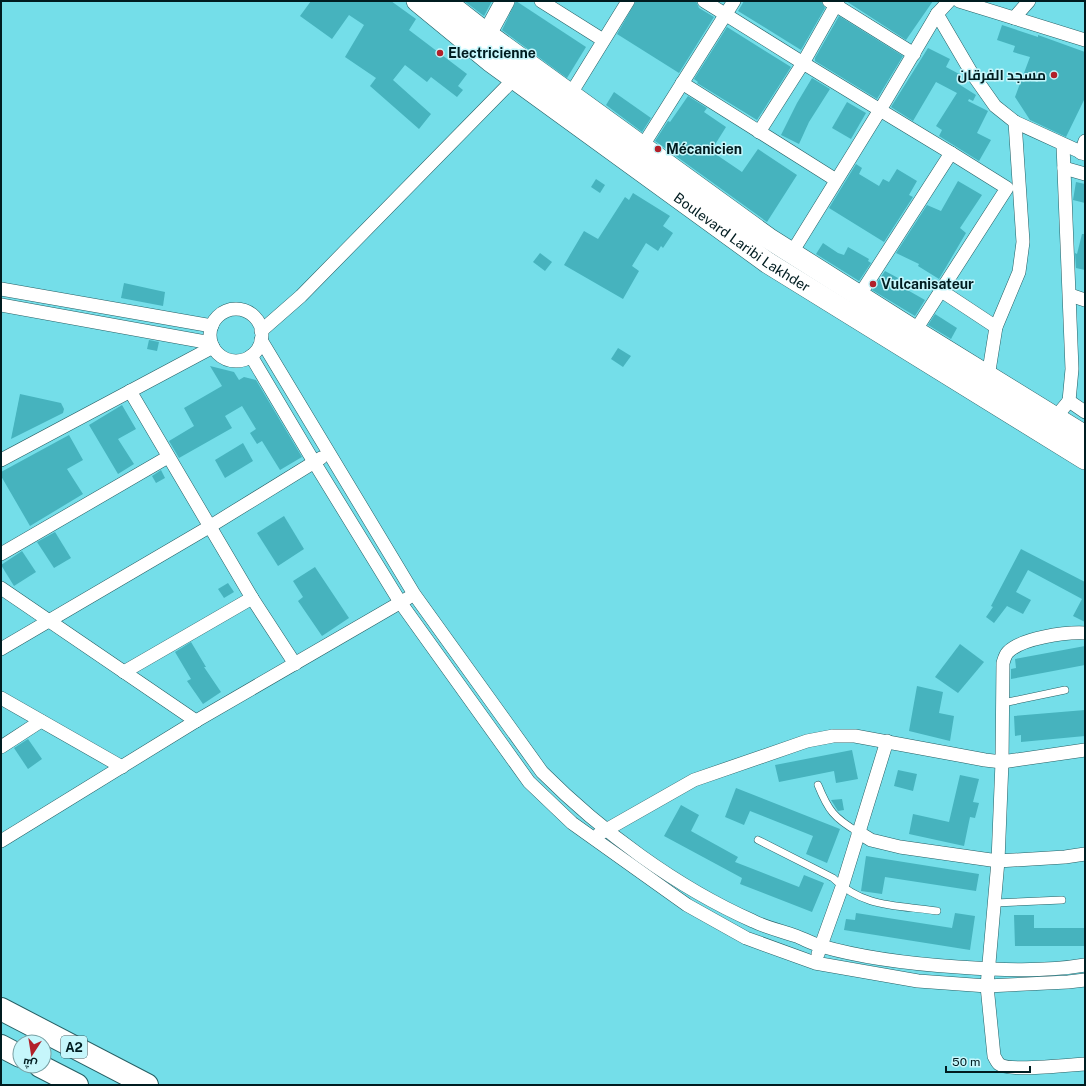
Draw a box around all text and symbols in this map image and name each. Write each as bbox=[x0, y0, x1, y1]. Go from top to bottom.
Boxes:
place label: Electricienne bbox=[448, 45, 536, 61]
marker: Electricienne bbox=[435, 48, 445, 58]
place label: مسجد الفرقان bbox=[957, 67, 1046, 84]
marker: مسجد الفرقان bbox=[1049, 70, 1059, 80]
place label: Mécanicien bbox=[666, 141, 742, 157]
marker: Mécanicien bbox=[653, 144, 663, 154]
street label: Boulevard Laribi Lakhder bbox=[671, 189, 813, 295]
place label: Vulcanisateur bbox=[881, 276, 974, 292]
marker: Vulcanisateur bbox=[868, 279, 878, 289]
north arrow bbox=[12, 1034, 52, 1074]
road number: A2 bbox=[61, 1036, 87, 1058]
scale bar bbox=[946, 1048, 1030, 1074]
text: ش bbox=[22, 1055, 38, 1071]
text: 50 m bbox=[952, 1055, 980, 1069]

